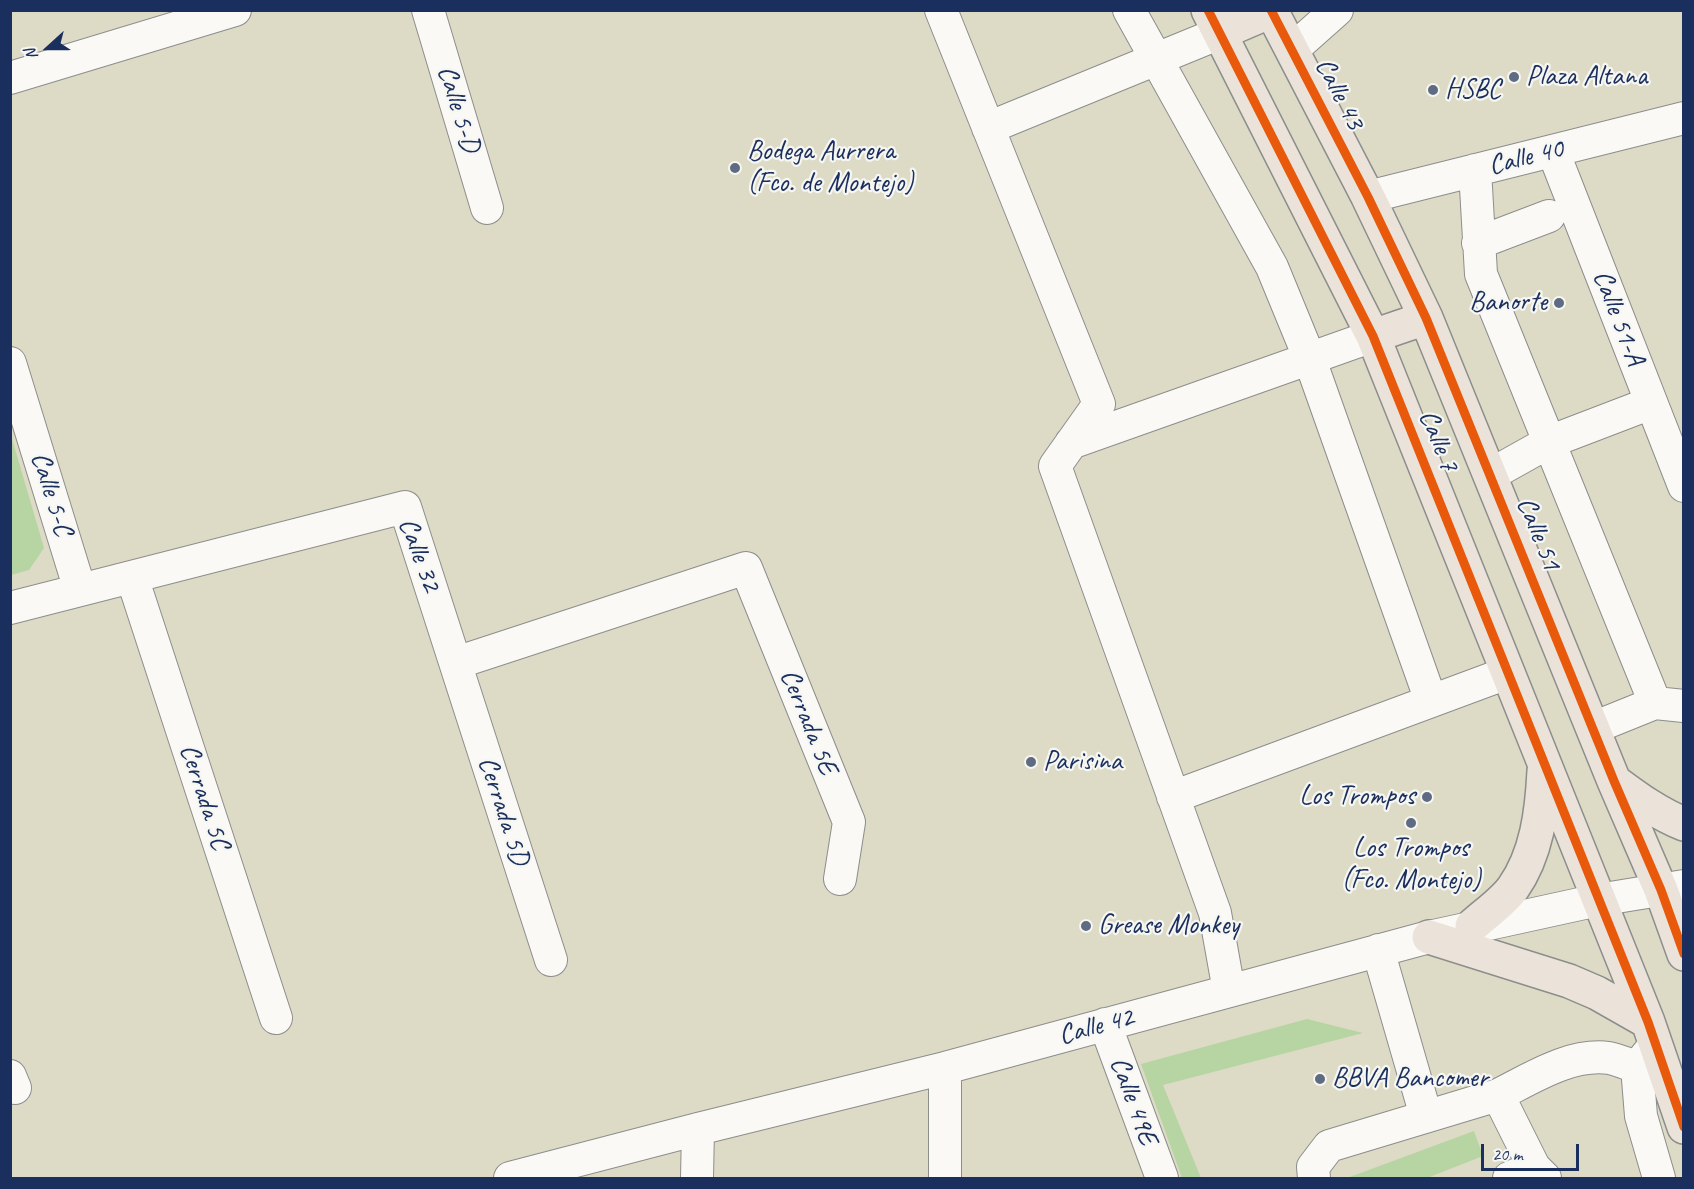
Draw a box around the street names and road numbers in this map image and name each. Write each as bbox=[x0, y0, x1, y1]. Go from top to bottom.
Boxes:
street label: Calle 43 bbox=[1307, 53, 1371, 135]
street label: Calle 5-D bbox=[429, 62, 487, 156]
street label: Calle 40 bbox=[1485, 133, 1567, 183]
street label: Calle 51-A bbox=[1585, 266, 1651, 370]
street label: Calle 7 bbox=[1411, 405, 1465, 477]
street label: Calle 5-C bbox=[22, 448, 80, 540]
street label: Calle 51 bbox=[1508, 492, 1568, 576]
street label: Calle 32 bbox=[390, 514, 448, 596]
street label: Cerrada 5E bbox=[772, 665, 844, 779]
street label: Cerrada 5C bbox=[171, 740, 237, 854]
street label: Cerrada 5D bbox=[470, 753, 536, 869]
street label: Calle 42 bbox=[1055, 1001, 1137, 1053]
street label: Calle 49E bbox=[1102, 1053, 1164, 1149]

